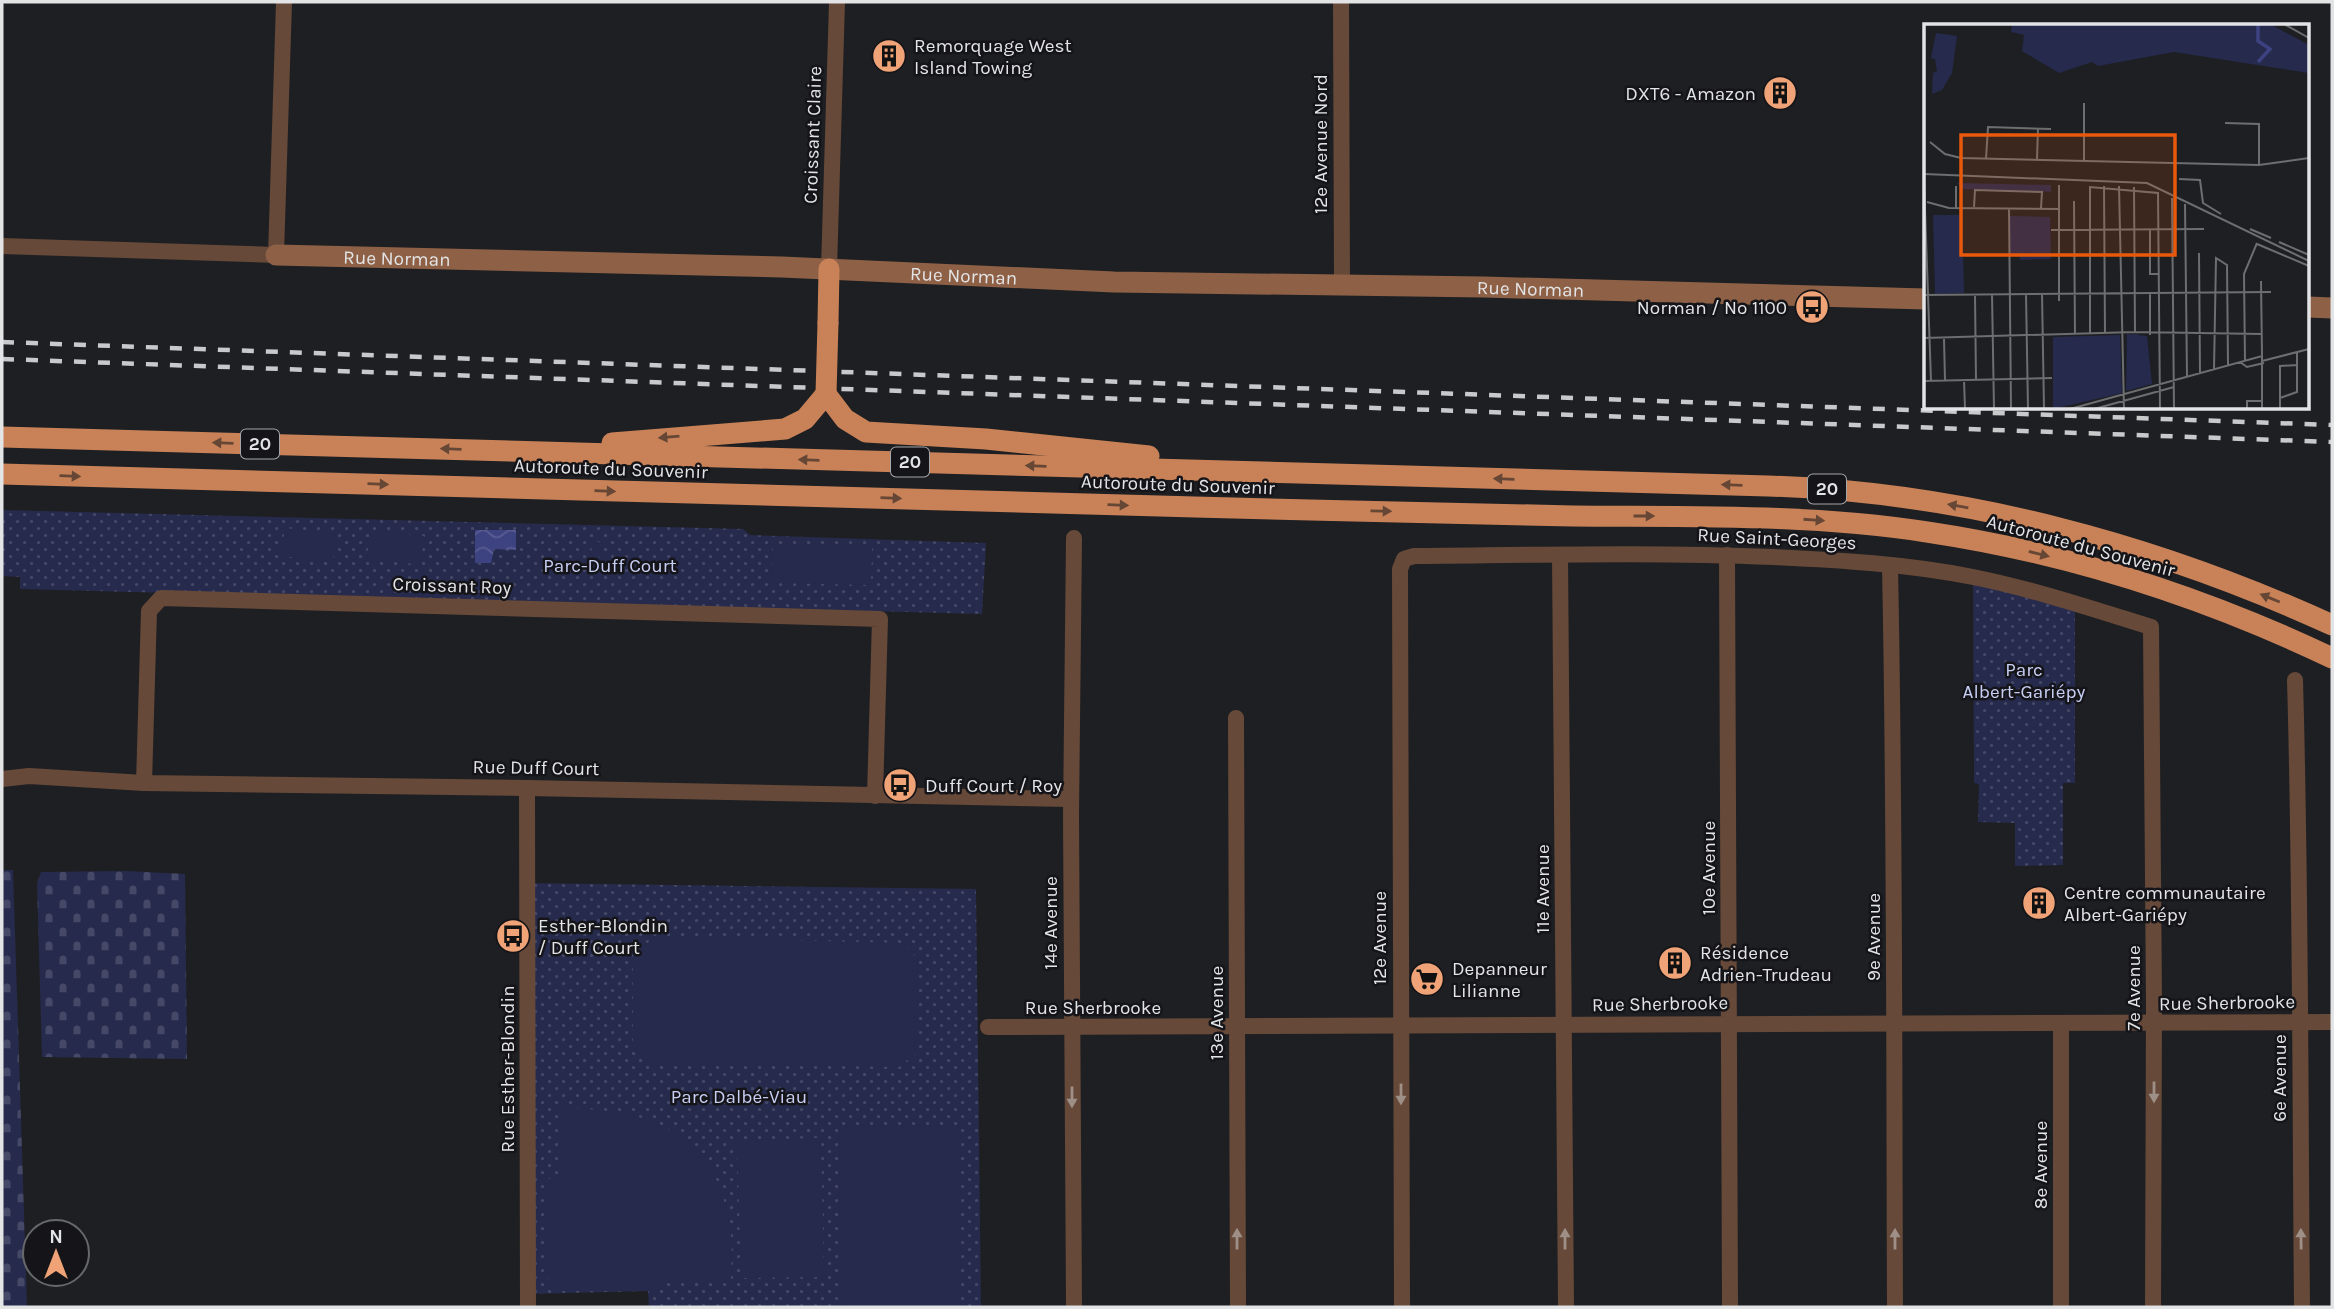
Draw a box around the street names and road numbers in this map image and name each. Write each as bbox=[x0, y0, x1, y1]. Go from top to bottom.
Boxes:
street label: Croissant Claire bbox=[800, 66, 826, 204]
street label: 12e Avenue Nord bbox=[1310, 74, 1332, 214]
street label: Rue Norman bbox=[343, 247, 451, 271]
street label: Rue Norman bbox=[909, 263, 1018, 290]
street label: Rue Norman bbox=[1477, 277, 1584, 302]
road number: 20 bbox=[241, 430, 279, 458]
road number: 20 bbox=[891, 448, 929, 476]
street label: Autoroute du Souvenir bbox=[514, 455, 708, 483]
street label: Autoroute du Souvenir bbox=[1081, 471, 1275, 499]
road number: 20 bbox=[1808, 475, 1846, 504]
street label: Autoroute du Souvenir bbox=[1984, 510, 2177, 582]
street label: Rue Saint-Georges bbox=[1697, 524, 1857, 554]
street label: Croissant Roy bbox=[392, 573, 512, 599]
street label: Rue Duff Court bbox=[473, 756, 599, 780]
street label: 10e Avenue bbox=[1698, 821, 1720, 915]
street label: 11e Avenue bbox=[1532, 844, 1554, 934]
street label: 14e Avenue bbox=[1040, 876, 1062, 970]
street label: 12e Avenue bbox=[1369, 891, 1391, 985]
street label: 9e Avenue bbox=[1863, 893, 1885, 981]
street label: 7e Avenue bbox=[2123, 945, 2145, 1031]
street label: 13e Avenue bbox=[1206, 966, 1228, 1060]
street label: Rue Esther-Blondin bbox=[497, 985, 519, 1153]
street label: Rue Sherbrooke bbox=[2159, 991, 2295, 1015]
street label: Rue Sherbrooke bbox=[1592, 992, 1728, 1016]
street label: Rue Sherbrooke bbox=[1025, 997, 1161, 1019]
street label: 6e Avenue bbox=[2269, 1034, 2291, 1122]
street label: 8e Avenue bbox=[2030, 1121, 2052, 1209]

